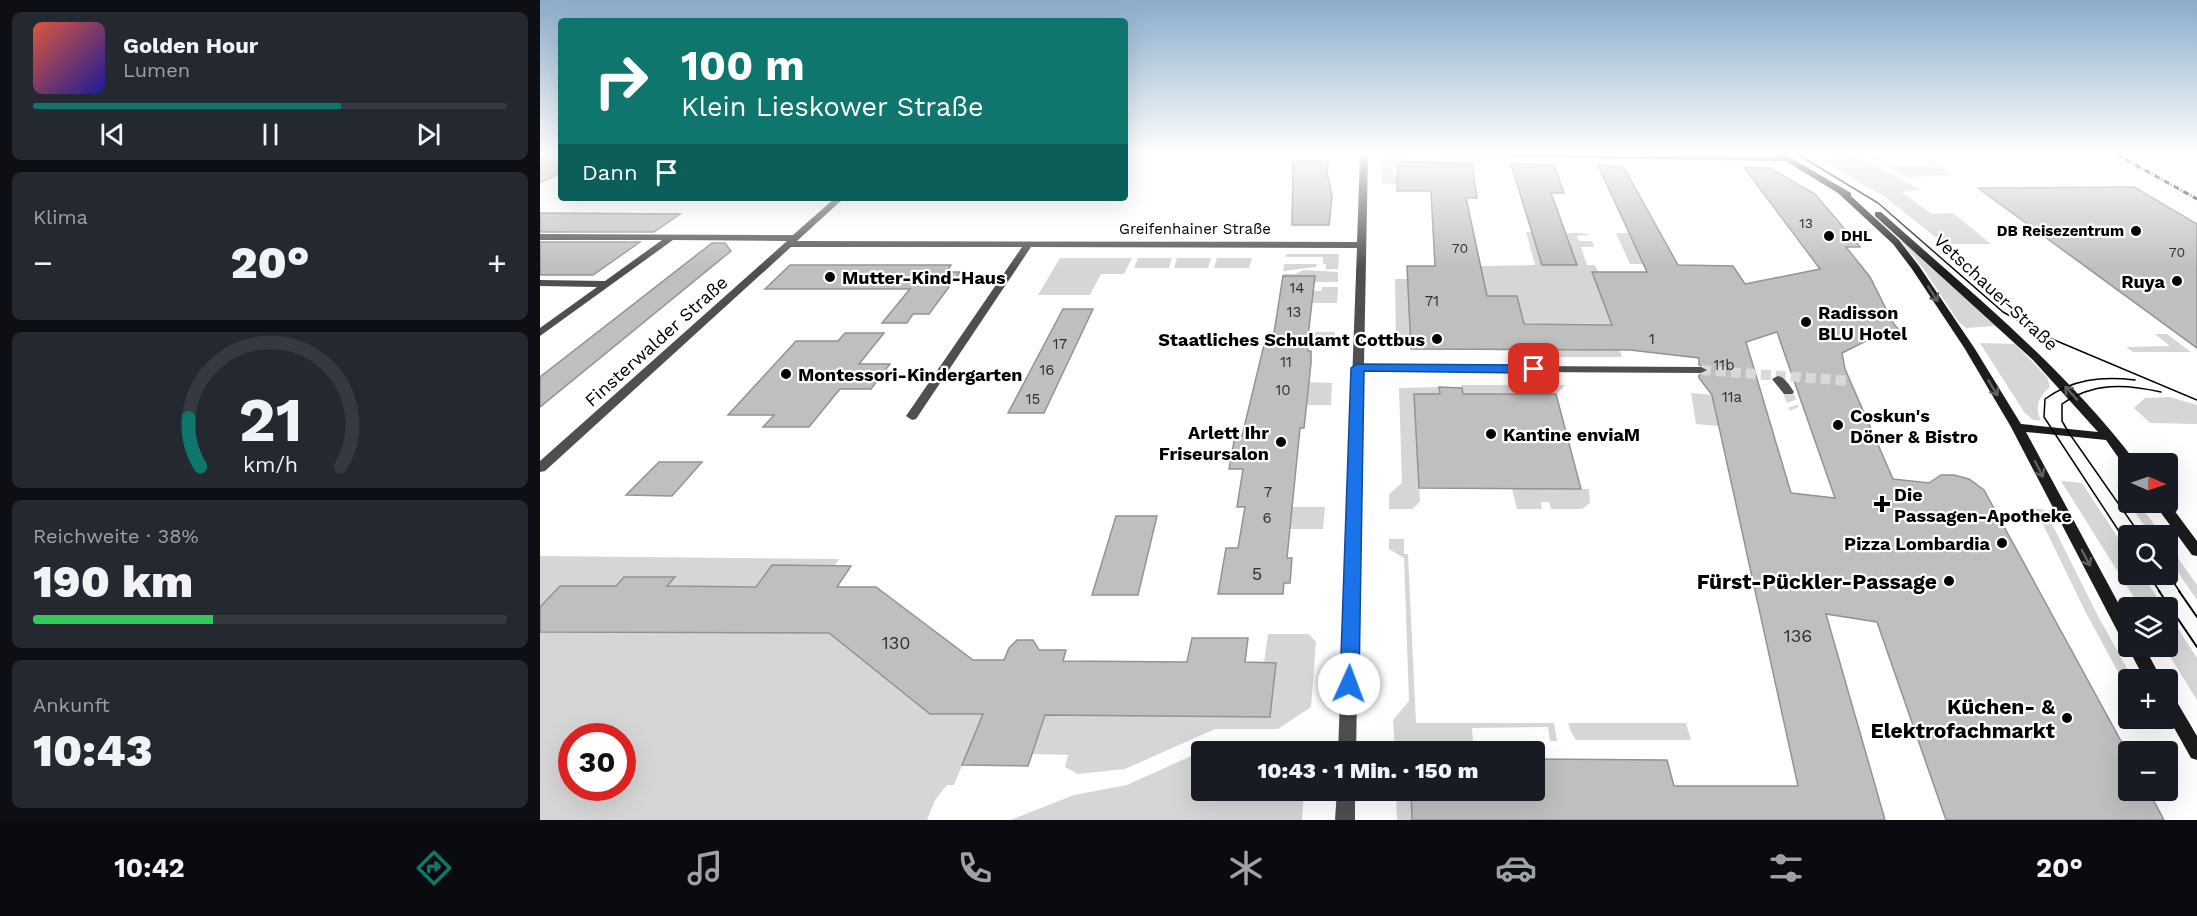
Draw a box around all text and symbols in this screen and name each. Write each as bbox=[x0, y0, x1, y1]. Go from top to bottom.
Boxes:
text: Golden Hour bbox=[123, 33, 258, 58]
text: 100 m bbox=[681, 41, 805, 90]
icon: right bbox=[582, 42, 660, 120]
text: Lumen bbox=[123, 58, 190, 82]
text: Klein Lieskower Straße bbox=[681, 91, 983, 123]
icon: previous bbox=[96, 118, 129, 151]
icon: pause bbox=[254, 118, 287, 151]
icon: next bbox=[412, 118, 445, 151]
icon: arrive bbox=[650, 156, 683, 189]
text: Dann bbox=[582, 160, 638, 185]
text: Klima bbox=[33, 205, 88, 229]
house number: 13 bbox=[1799, 215, 1813, 231]
street label: Greifenhainer Straße bbox=[1119, 220, 1271, 238]
place label: DB Reisezentrum bbox=[1997, 222, 2124, 240]
marker: DB Reisezentrum bbox=[2129, 224, 2143, 238]
place label: DHL bbox=[1841, 227, 1872, 245]
marker: DHL bbox=[1822, 229, 1836, 243]
street label: Vetschauer Straße bbox=[1930, 229, 2062, 355]
text: 20° bbox=[230, 236, 310, 289]
house number: 70 bbox=[1452, 240, 1468, 256]
text: − bbox=[33, 243, 53, 282]
text: + bbox=[487, 243, 507, 282]
house number: 70 bbox=[2169, 244, 2185, 260]
place label: Mutter-Kind-Haus bbox=[842, 267, 1006, 288]
marker: Mutter-Kind-Haus bbox=[823, 270, 837, 284]
street label: Finsterwalder Straße bbox=[580, 271, 732, 411]
place label: Ruya bbox=[2121, 271, 2166, 292]
marker: Ruya bbox=[2170, 274, 2184, 288]
house number: 14 bbox=[1289, 279, 1305, 297]
one-way arrow bbox=[1927, 285, 1939, 301]
house number: 71 bbox=[1425, 292, 1439, 310]
place label: Radisson BLU Hotel bbox=[1818, 302, 1907, 344]
house number: 13 bbox=[1287, 303, 1301, 321]
marker: Radisson BLU Hotel bbox=[1799, 315, 1813, 329]
place label: Staatliches Schulamt Cottbus bbox=[1158, 329, 1425, 350]
house number: 1 bbox=[1649, 330, 1655, 348]
marker: Staatliches Schulamt Cottbus bbox=[1430, 332, 1444, 346]
house number: 17 bbox=[1053, 335, 1067, 353]
pin bbox=[1508, 343, 1559, 394]
icon: arrive bbox=[1517, 352, 1550, 385]
house number: 11 bbox=[1280, 353, 1292, 371]
house number: 11b bbox=[1713, 356, 1735, 374]
house number: 16 bbox=[1040, 361, 1054, 379]
place label: Montessori-Kindergarten bbox=[798, 364, 1023, 385]
marker: Montessori-Kindergarten bbox=[779, 367, 793, 381]
one-way arrow bbox=[1988, 379, 2000, 396]
house number: 10 bbox=[1275, 381, 1291, 399]
text: 21 bbox=[238, 383, 302, 456]
one-way arrow bbox=[2064, 386, 2078, 401]
house number: 11a bbox=[1722, 388, 1743, 406]
house number: 15 bbox=[1026, 390, 1040, 408]
place label: Coskun's Döner & Bistro bbox=[1850, 405, 1978, 447]
marker: Coskun's Döner & Bistro bbox=[1831, 418, 1845, 432]
place label: Arlett Ihr Friseursalon bbox=[1159, 422, 1269, 464]
place label: Kantine enviaM bbox=[1503, 424, 1640, 445]
marker: Kantine enviaM bbox=[1484, 427, 1498, 441]
marker: Arlett Ihr Friseursalon bbox=[1274, 435, 1288, 449]
text: km/h bbox=[242, 452, 298, 477]
north arrow bbox=[2118, 453, 2178, 513]
map controls bbox=[2118, 453, 2178, 801]
one-way arrow bbox=[2033, 459, 2045, 477]
house number: 7 bbox=[1264, 483, 1272, 501]
place label: Die Passagen-Apotheke bbox=[1894, 484, 2072, 526]
marker: Die Passagen-Apotheke bbox=[1875, 497, 1889, 511]
house number: 6 bbox=[1262, 509, 1272, 527]
text: Reichweite · 38% bbox=[33, 524, 199, 548]
button: search bbox=[2118, 525, 2178, 585]
place label: Pizza Lombardia bbox=[1844, 533, 1991, 554]
marker: Pizza Lombardia bbox=[1995, 536, 2009, 550]
one-way arrow bbox=[2080, 549, 2092, 566]
text: 190 km bbox=[33, 555, 193, 608]
house number: 5 bbox=[1252, 563, 1262, 584]
place label: Fürst-Pückler-Passage bbox=[1697, 569, 1937, 594]
marker: Fürst-Pückler-Passage bbox=[1942, 574, 1956, 588]
button: layers bbox=[2118, 597, 2178, 657]
house number: 136 bbox=[1784, 625, 1812, 646]
house number: 130 bbox=[882, 632, 910, 653]
position arrow bbox=[1317, 652, 1381, 716]
button: + bbox=[2118, 669, 2178, 729]
text: Ankunft bbox=[33, 693, 110, 717]
place label: Küchen- & Elektrofachmarkt bbox=[1870, 694, 2055, 743]
marker: Küchen- & Elektrofachmarkt bbox=[2060, 711, 2074, 725]
speed limit sign: 30 bbox=[558, 723, 636, 801]
text: 10:43 bbox=[33, 724, 153, 777]
button: − bbox=[2118, 741, 2178, 801]
text: 10:43 · 1 Min. · 150 m bbox=[1257, 758, 1479, 783]
icon: directions bbox=[413, 847, 455, 889]
icon: music bbox=[684, 847, 726, 889]
icon: phone bbox=[954, 847, 996, 889]
icon: climate bbox=[1225, 847, 1267, 889]
icon: car bbox=[1495, 847, 1537, 889]
icon: filters bbox=[1765, 847, 1807, 889]
text: 10:42 bbox=[114, 852, 185, 884]
text: 20° bbox=[2036, 852, 2083, 884]

